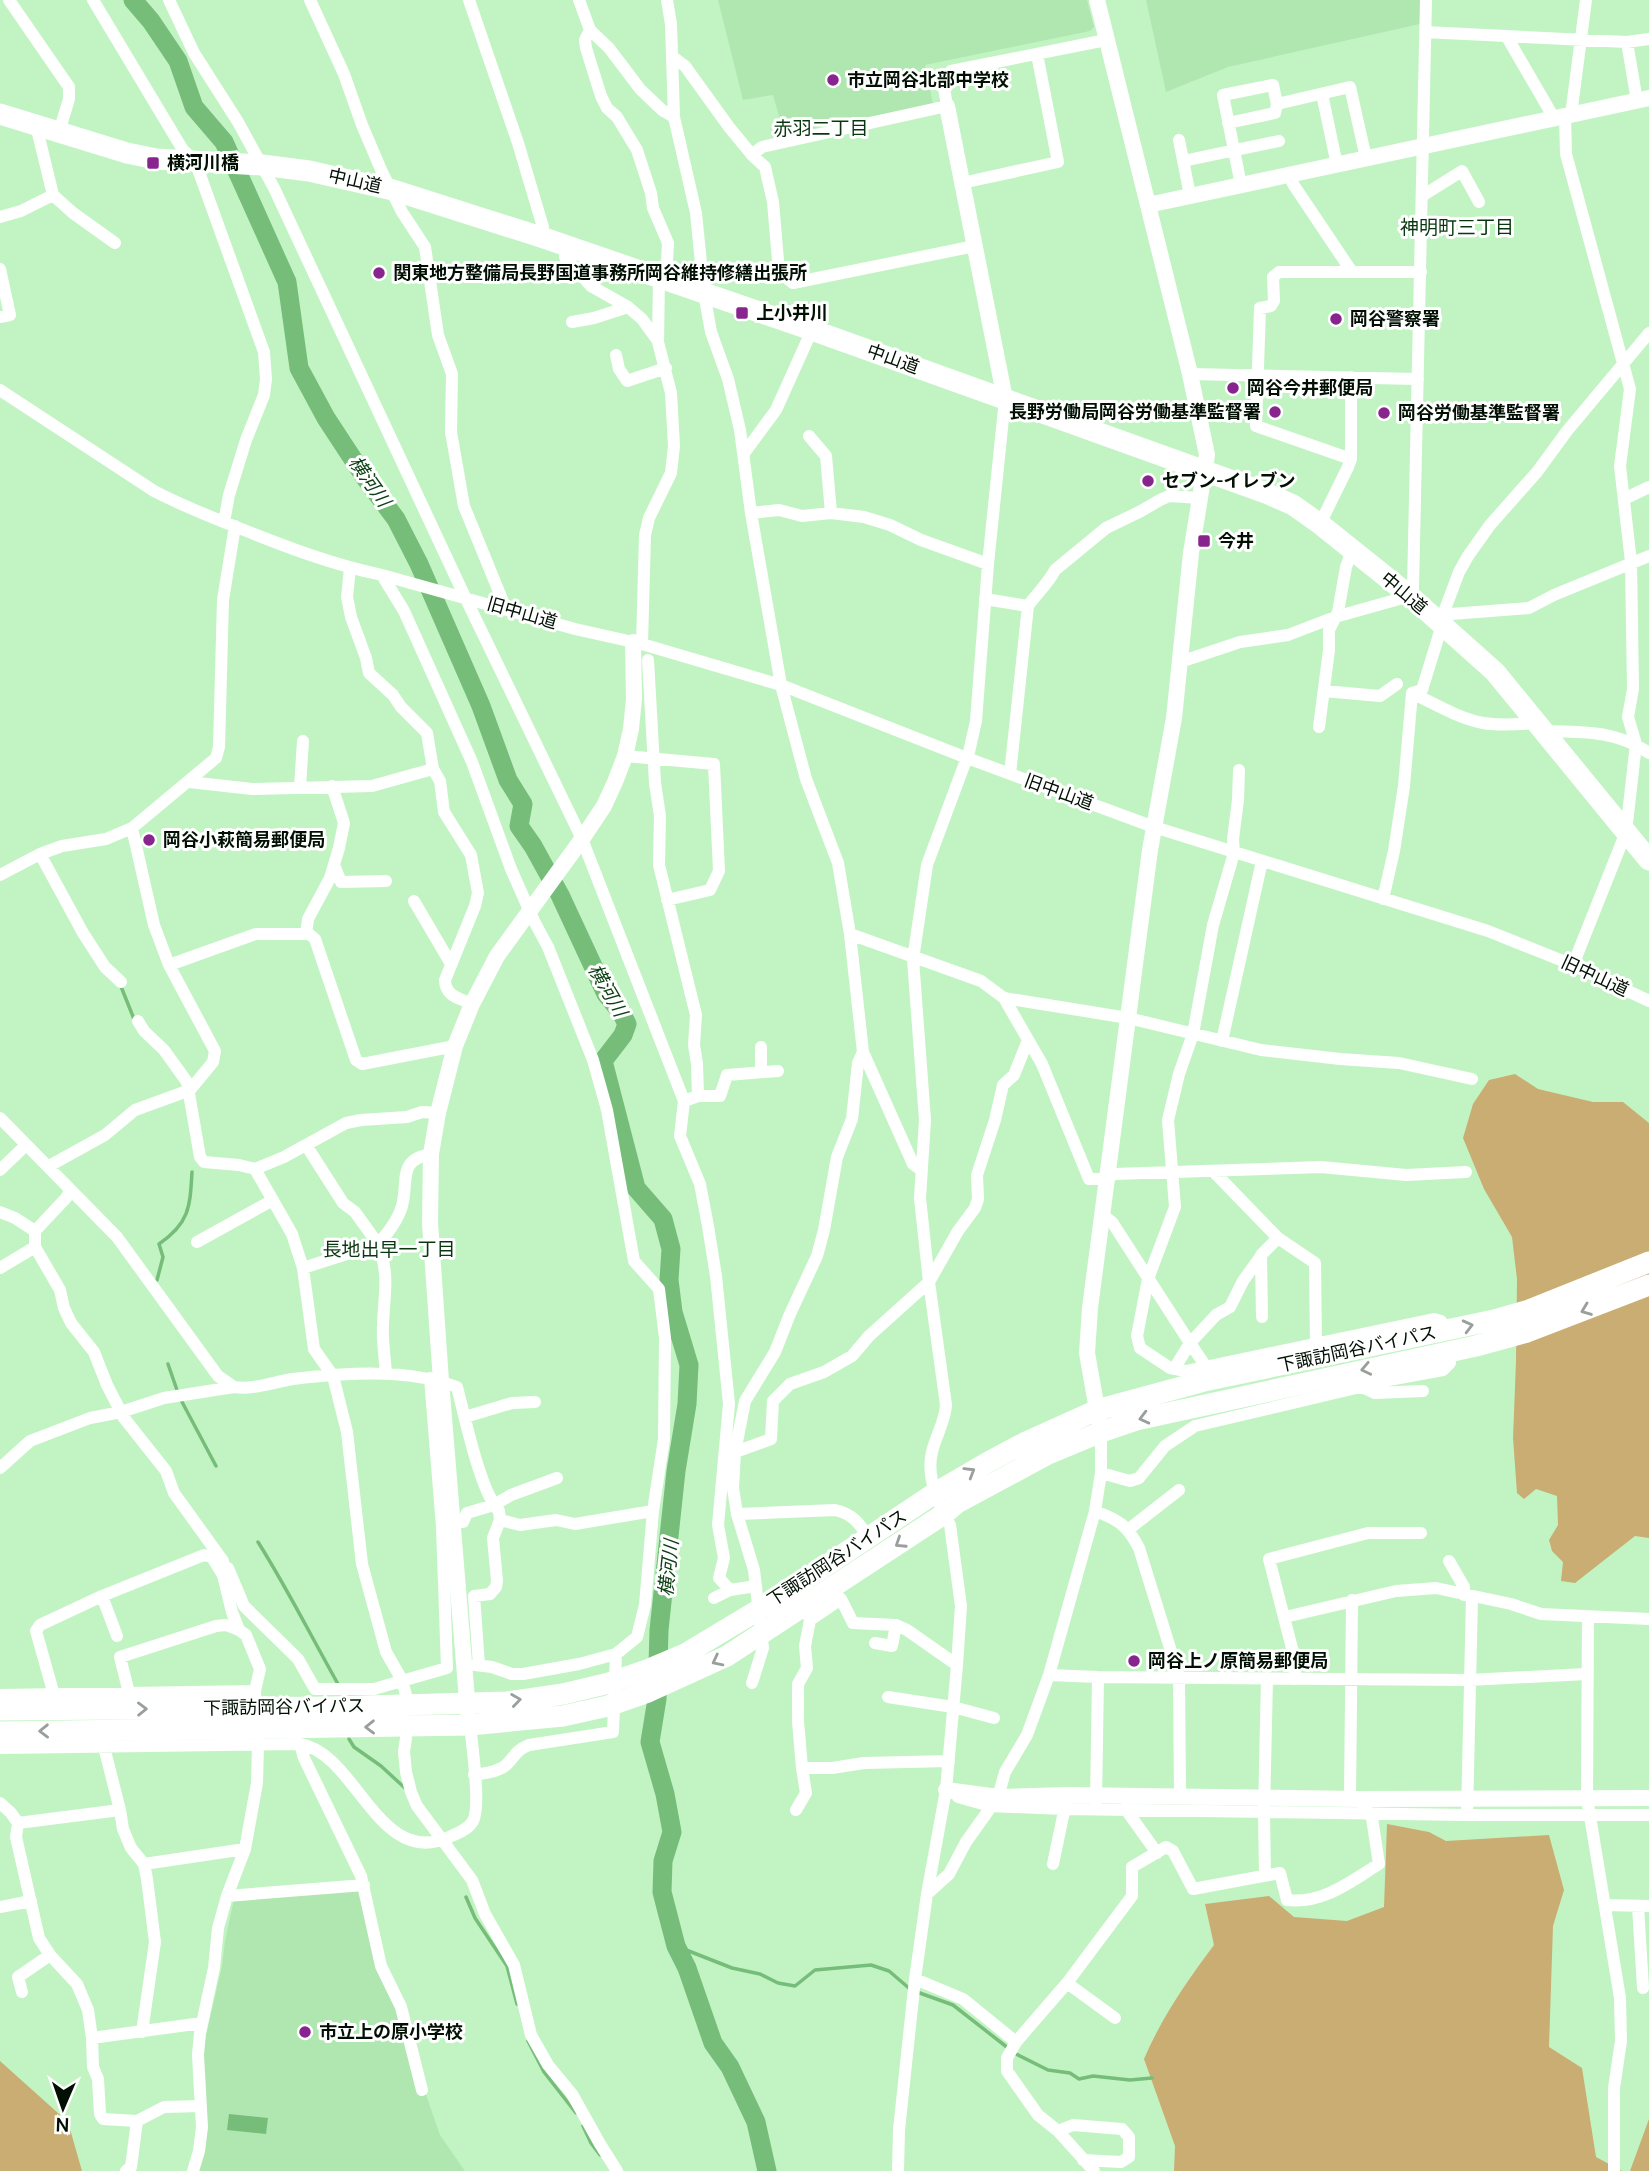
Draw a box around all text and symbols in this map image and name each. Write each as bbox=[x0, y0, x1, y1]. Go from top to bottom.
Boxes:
place label: 市立岡谷北部中学校 bbox=[847, 67, 1009, 91]
marker: 市立岡谷北部中学校 bbox=[825, 72, 841, 88]
district label: 赤羽二丁目 bbox=[773, 115, 869, 141]
place label: 横河川橋 bbox=[167, 150, 239, 174]
marker: 横河川橋 bbox=[145, 155, 161, 171]
street label: 中山道 bbox=[326, 162, 384, 198]
district label: 神明町三丁目 bbox=[1400, 214, 1514, 240]
place label: 関東地方整備局長野国道事務所岡谷維持修繕出張所 bbox=[393, 260, 807, 284]
marker: 関東地方整備局長野国道事務所岡谷維持修繕出張所 bbox=[371, 265, 387, 281]
place label: 上小井川 bbox=[756, 300, 828, 324]
marker: 上小井川 bbox=[734, 305, 750, 321]
place label: 岡谷警察署 bbox=[1350, 306, 1440, 330]
marker: 岡谷警察署 bbox=[1328, 311, 1344, 327]
street label: 中山道 bbox=[864, 338, 923, 379]
place label: 岡谷今井郵便局 bbox=[1247, 375, 1373, 399]
marker: 岡谷今井郵便局 bbox=[1225, 380, 1241, 396]
place label: 長野労働局岡谷労働基準監督署 bbox=[1009, 399, 1261, 423]
place label: 岡谷労働基準監督署 bbox=[1398, 400, 1560, 424]
marker: 長野労働局岡谷労働基準監督署 bbox=[1267, 404, 1283, 420]
marker: 岡谷労働基準監督署 bbox=[1376, 405, 1392, 421]
water label: 横河川 bbox=[343, 450, 398, 513]
place label: セブン-イレブン bbox=[1162, 468, 1296, 492]
marker: セブン-イレブン bbox=[1140, 473, 1156, 489]
place label: 今井 bbox=[1218, 528, 1254, 552]
marker: 今井 bbox=[1196, 533, 1212, 549]
street label: 中山道 bbox=[1376, 566, 1433, 619]
street label: 旧中山道 bbox=[484, 591, 560, 633]
street label: 旧中山道 bbox=[1021, 767, 1097, 815]
place label: 岡谷小萩簡易郵便局 bbox=[163, 827, 325, 851]
marker: 岡谷小萩簡易郵便局 bbox=[141, 832, 157, 848]
street label: 旧中山道 bbox=[1558, 949, 1633, 1001]
water label: 横河川 bbox=[582, 959, 635, 1023]
district label: 長地出早一丁目 bbox=[322, 1236, 456, 1262]
one-way arrow bbox=[1580, 1302, 1592, 1316]
street label: 下諏訪岡谷バイパス bbox=[1275, 1319, 1438, 1377]
one-way arrow bbox=[1462, 1320, 1474, 1334]
one-way arrow bbox=[1360, 1361, 1372, 1376]
one-way arrow bbox=[1138, 1410, 1150, 1424]
one-way arrow bbox=[963, 1468, 976, 1481]
street label: 下諏訪岡谷バイパス bbox=[762, 1503, 911, 1611]
one-way arrow bbox=[894, 1535, 907, 1548]
water label: 横河川 bbox=[652, 1536, 684, 1598]
place label: 岡谷上ノ原簡易郵便局 bbox=[1148, 1648, 1328, 1672]
one-way arrow bbox=[712, 1652, 724, 1666]
marker: 岡谷上ノ原簡易郵便局 bbox=[1126, 1653, 1142, 1669]
street label: 下諏訪岡谷バイパス bbox=[203, 1693, 365, 1719]
one-way arrow bbox=[510, 1693, 522, 1708]
one-way arrow bbox=[137, 1701, 147, 1717]
one-way arrow bbox=[364, 1719, 374, 1735]
one-way arrow bbox=[38, 1723, 49, 1739]
place label: 市立上の原小学校 bbox=[319, 2019, 463, 2043]
marker: 市立上の原小学校 bbox=[297, 2024, 313, 2040]
north arrow bbox=[28, 2073, 98, 2143]
text: N bbox=[55, 2112, 70, 2138]

